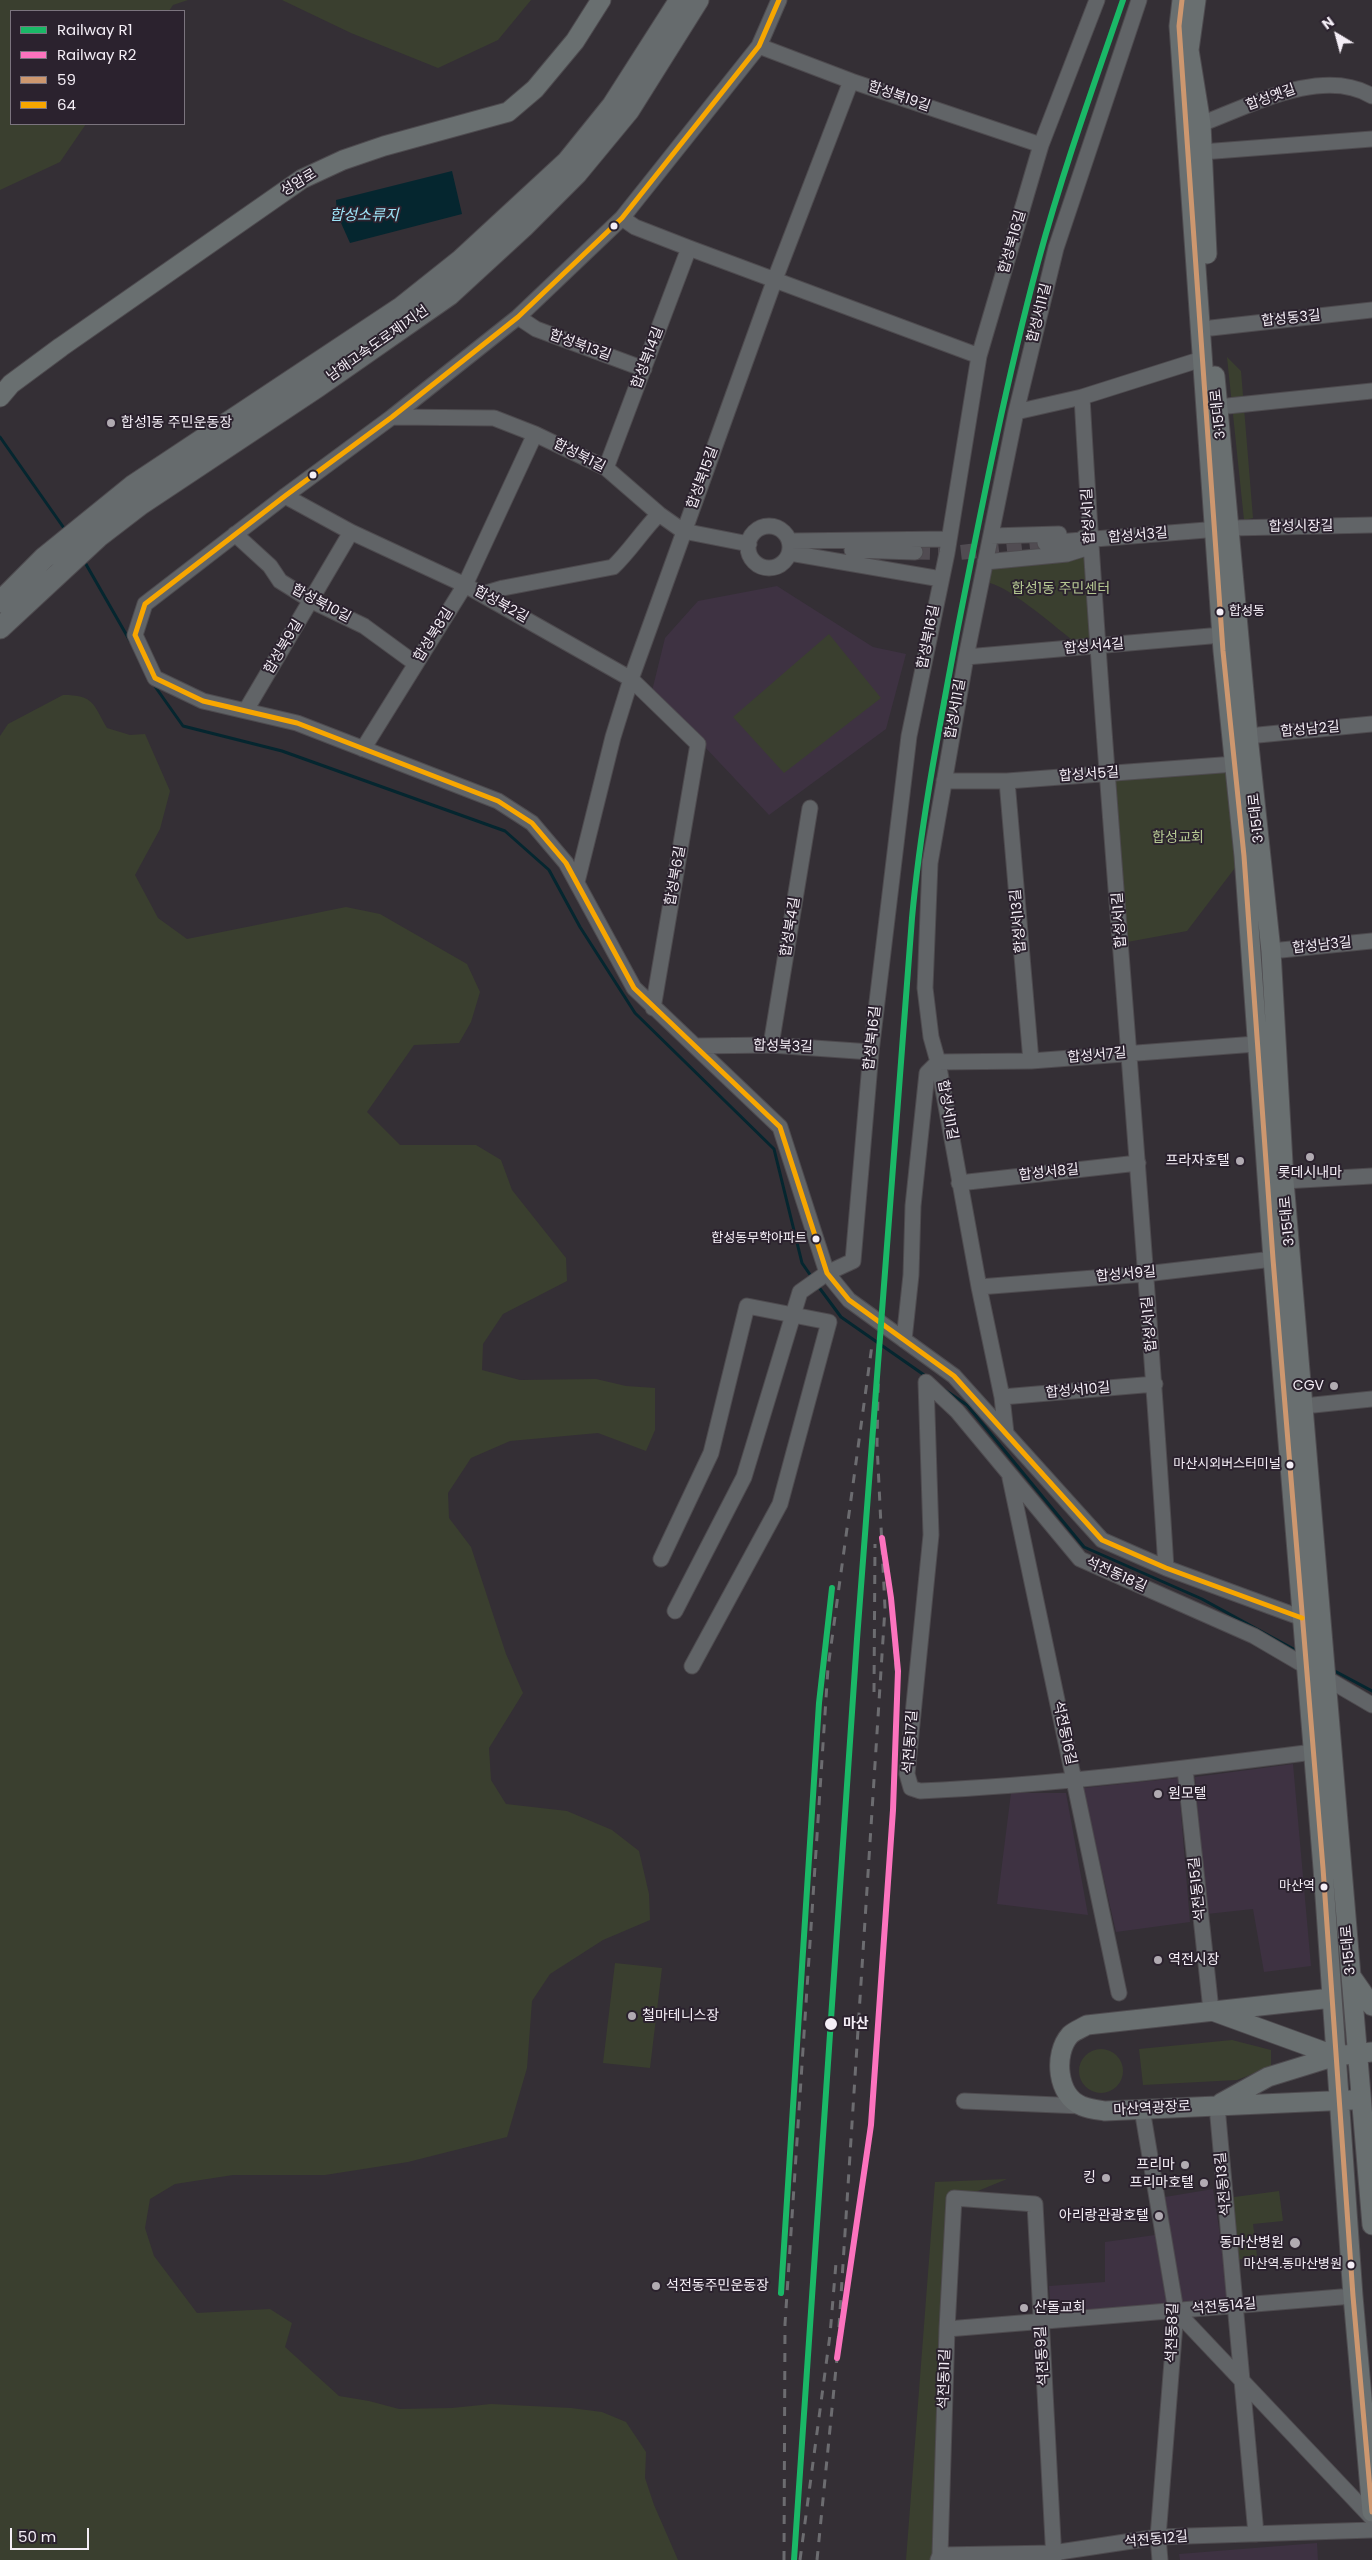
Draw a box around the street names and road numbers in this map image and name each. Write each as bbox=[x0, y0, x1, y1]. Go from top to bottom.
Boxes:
street label: 합성북19길 bbox=[866, 79, 932, 115]
street label: 합성옛길 bbox=[1244, 81, 1298, 115]
street label: 성암로 bbox=[278, 166, 320, 200]
street label: 합성북16길 bbox=[996, 208, 1030, 276]
street label: 합성서11길 bbox=[1025, 282, 1055, 344]
street label: 남해고속도로제1지선 bbox=[324, 303, 432, 385]
street label: 합성동3길 bbox=[1260, 308, 1322, 330]
street label: 합성북14길 bbox=[629, 325, 667, 391]
street label: 합성북13길 bbox=[547, 327, 613, 365]
street label: 3·15대로 bbox=[1208, 388, 1230, 440]
street label: 합성북1길 bbox=[550, 436, 608, 476]
street label: 합성북15길 bbox=[684, 445, 722, 511]
street label: 합성서1길 bbox=[1079, 488, 1099, 544]
street label: 합성시장길 bbox=[1269, 518, 1333, 536]
street label: 합성서3길 bbox=[1107, 525, 1169, 547]
street label: 합성북10길 bbox=[288, 581, 354, 627]
street label: 합성북2길 bbox=[471, 583, 531, 627]
street label: 합성북16길 bbox=[915, 604, 943, 670]
street label: 합성북8길 bbox=[411, 605, 457, 665]
street label: 합성북9길 bbox=[261, 617, 307, 677]
street label: 합성서4길 bbox=[1063, 636, 1125, 658]
street label: 합성서11길 bbox=[942, 678, 970, 740]
street label: 합성남2길 bbox=[1280, 719, 1340, 741]
street label: 합성서5길 bbox=[1058, 765, 1120, 785]
street label: 3·15대로 bbox=[1246, 792, 1268, 844]
street label: 합성북6길 bbox=[662, 845, 690, 907]
street label: 합성서13길 bbox=[1008, 888, 1030, 954]
street label: 합성서1길 bbox=[1110, 891, 1130, 949]
street label: 합성북4길 bbox=[778, 896, 804, 958]
street label: 합성남3길 bbox=[1291, 935, 1353, 957]
street label: 합성북16길 bbox=[861, 1005, 885, 1071]
street label: 합성북3길 bbox=[753, 1038, 813, 1056]
street label: 합성서7길 bbox=[1067, 1045, 1127, 1067]
street label: 합성서11길 bbox=[933, 1079, 961, 1141]
street label: 합성서8길 bbox=[1018, 1161, 1080, 1185]
street label: 3·15대로 bbox=[1277, 1195, 1299, 1247]
street label: 합성서9길 bbox=[1095, 1264, 1157, 1286]
street label: 합성서1길 bbox=[1139, 1295, 1161, 1353]
street label: 합성서10길 bbox=[1045, 1380, 1111, 1402]
street label: 석전동18길 bbox=[1083, 1554, 1149, 1596]
street label: 석전동16길 bbox=[1049, 1700, 1079, 1766]
street label: 석전동17길 bbox=[900, 1710, 922, 1774]
street label: 석전동15길 bbox=[1186, 1856, 1210, 1922]
street label: 3·15대로 bbox=[1338, 1924, 1360, 1976]
street label: 마산역광장로 bbox=[1113, 2099, 1191, 2119]
street label: 석전동13길 bbox=[1213, 2151, 1235, 2217]
street label: 석전동14길 bbox=[1191, 2296, 1257, 2318]
street label: 석전동8길 bbox=[1164, 2303, 1182, 2363]
street label: 석전동9길 bbox=[1033, 2325, 1053, 2387]
street label: 석전동11길 bbox=[936, 2348, 954, 2410]
street label: 석전동12길 bbox=[1123, 2529, 1189, 2551]

